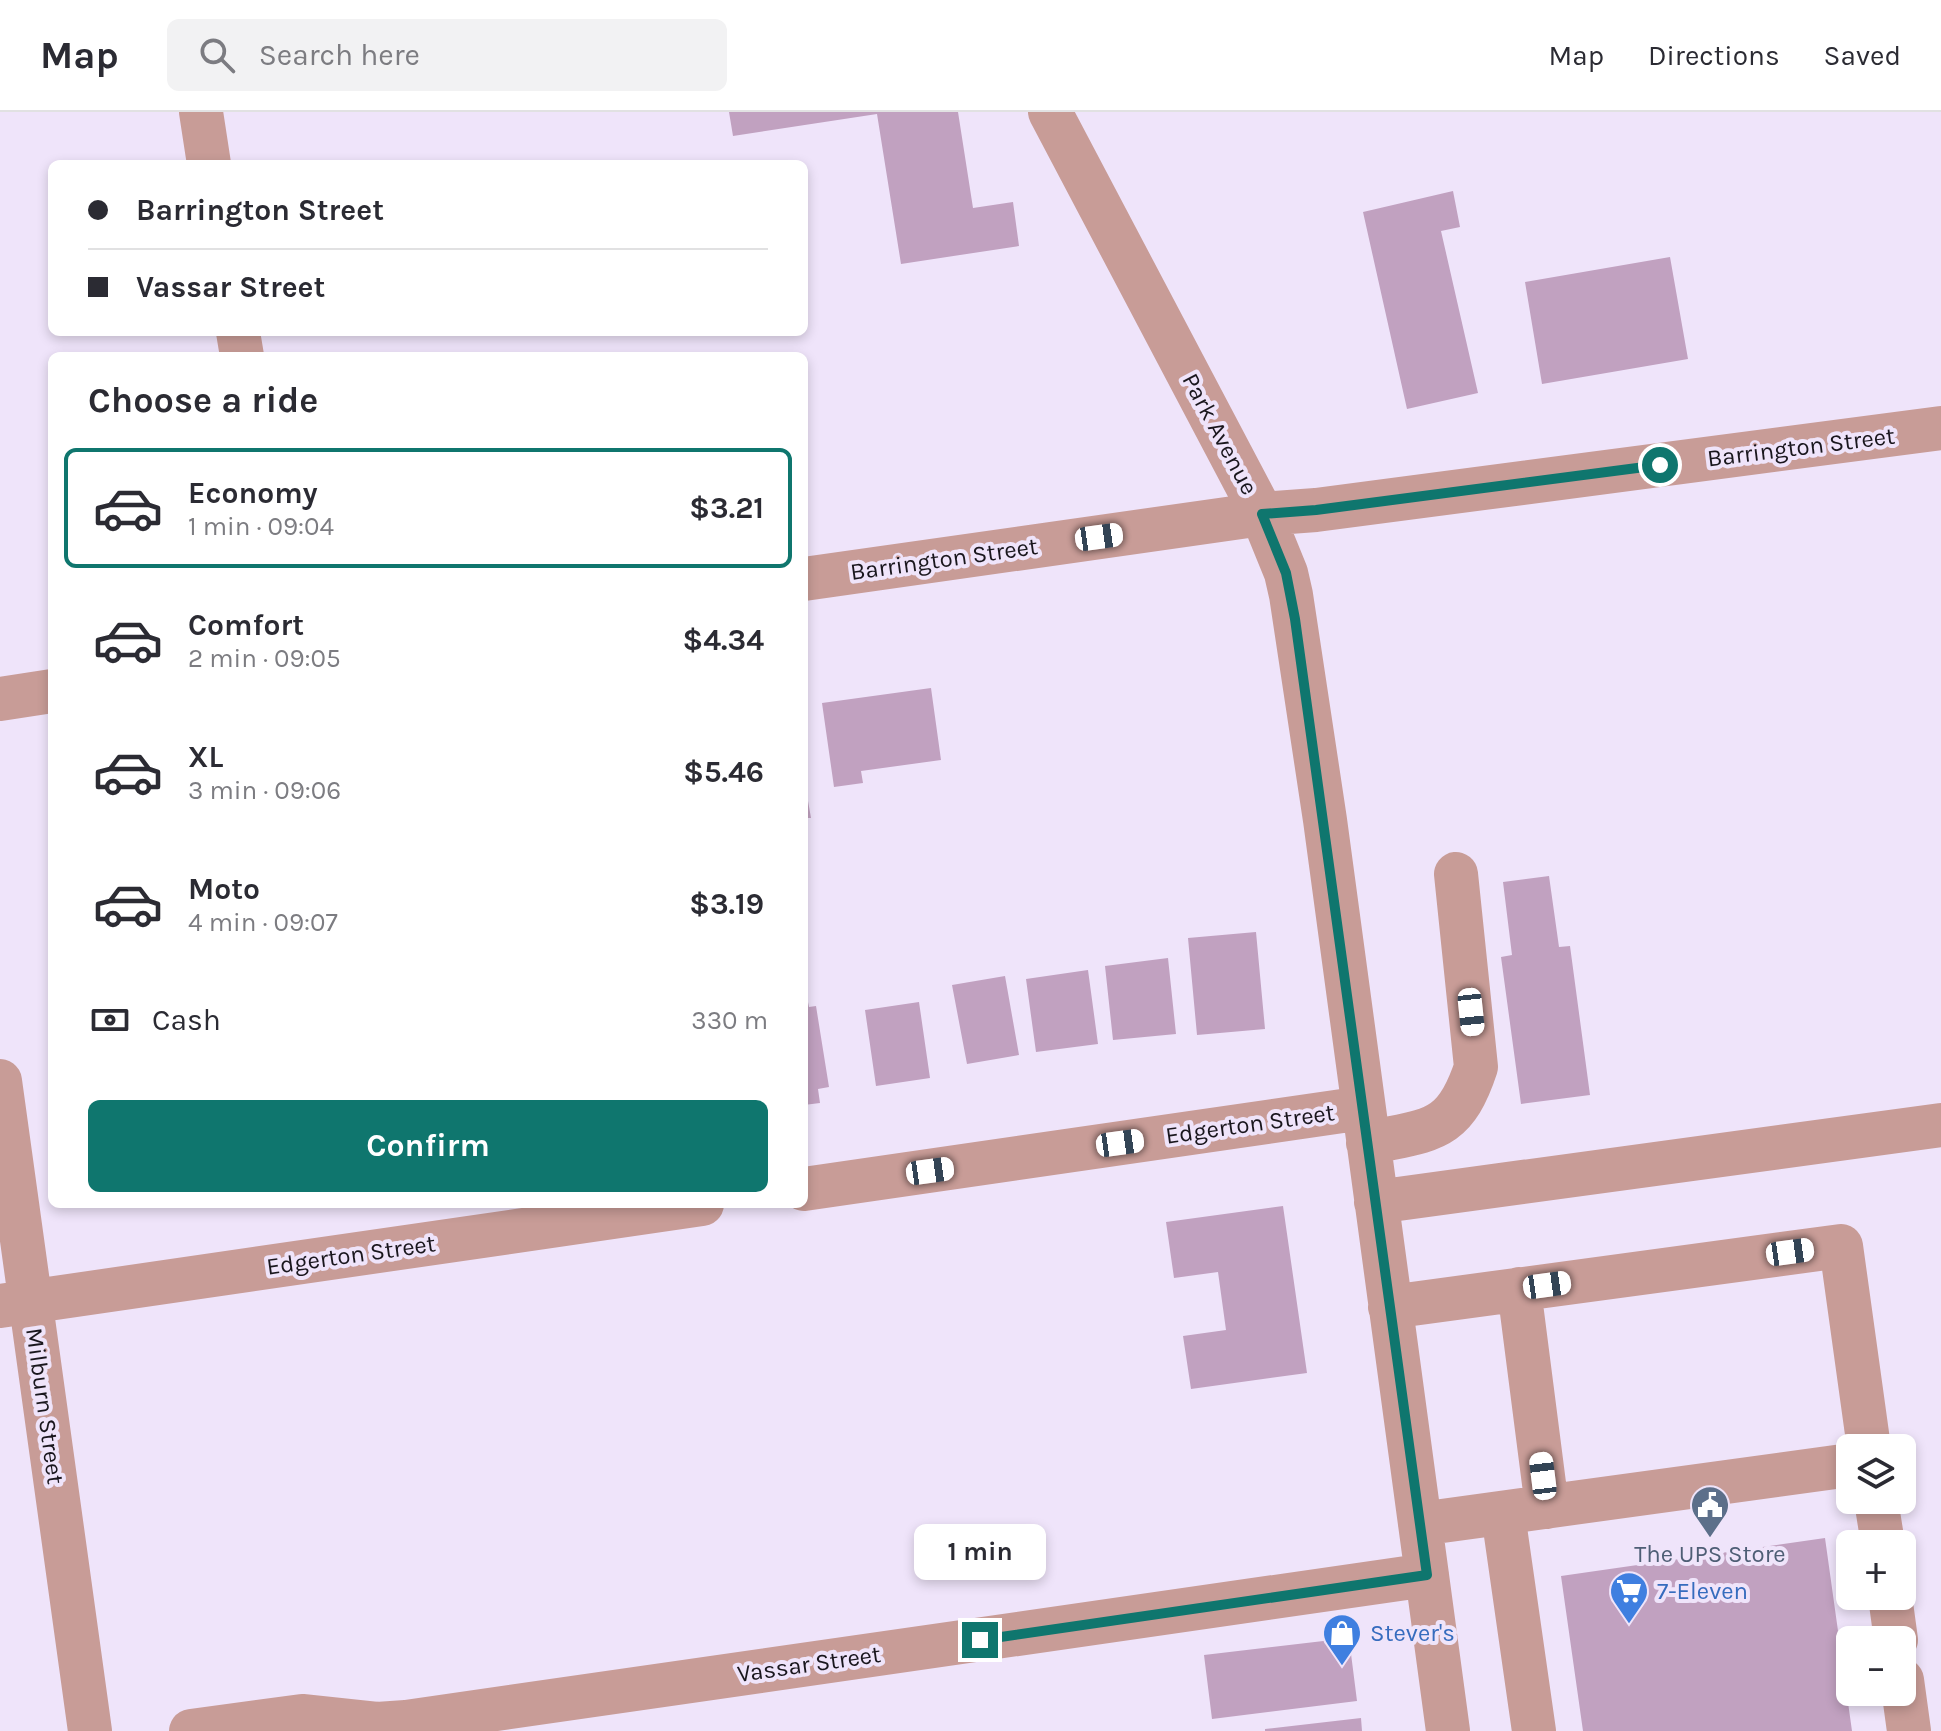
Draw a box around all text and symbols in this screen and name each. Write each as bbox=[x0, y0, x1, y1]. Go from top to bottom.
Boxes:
search box bbox=[167, 19, 727, 91]
text: Map bbox=[40, 33, 119, 78]
icon: search bbox=[195, 33, 239, 77]
text: Search here bbox=[259, 37, 420, 73]
text: Map bbox=[1549, 39, 1604, 72]
text: Directions bbox=[1648, 39, 1780, 72]
text: Saved bbox=[1824, 39, 1901, 72]
text: Barrington Street bbox=[136, 192, 384, 228]
text: Vassar Street bbox=[136, 269, 325, 305]
street label: Park Avenue bbox=[1176, 369, 1264, 499]
text: Choose a ride bbox=[88, 379, 318, 421]
street label: Barrington Street bbox=[1706, 422, 1896, 472]
route start bbox=[1642, 447, 1678, 483]
icon: car bbox=[92, 472, 164, 544]
text: Economy bbox=[188, 475, 318, 511]
text: $3.21 bbox=[689, 490, 764, 526]
text: 1 min · 09:04 bbox=[188, 511, 334, 542]
car bbox=[1074, 522, 1124, 552]
street label: Barrington Street bbox=[849, 532, 1039, 586]
icon: car bbox=[92, 604, 164, 676]
text: Comfort bbox=[188, 607, 304, 643]
text: $4.34 bbox=[683, 622, 764, 658]
text: 2 min · 09:05 bbox=[188, 643, 341, 674]
icon: car bbox=[92, 736, 164, 808]
text: XL bbox=[188, 739, 223, 775]
text: $5.46 bbox=[683, 754, 764, 790]
text: 3 min · 09:06 bbox=[188, 775, 341, 806]
icon: car bbox=[92, 868, 164, 940]
text: Moto bbox=[188, 871, 260, 907]
text: $3.19 bbox=[689, 886, 764, 922]
text: 4 min · 09:07 bbox=[188, 907, 338, 938]
car bbox=[1457, 987, 1485, 1037]
icon: cash bbox=[88, 998, 132, 1042]
text: Cash bbox=[152, 1002, 221, 1038]
text: 330 m bbox=[691, 1005, 768, 1036]
street label: Edgerton Street bbox=[1164, 1098, 1336, 1150]
button: Confirm bbox=[88, 1100, 768, 1192]
car bbox=[1095, 1128, 1145, 1158]
car bbox=[905, 1156, 955, 1186]
street label: Edgerton Street bbox=[265, 1229, 437, 1281]
car bbox=[1765, 1237, 1815, 1267]
car bbox=[1522, 1270, 1572, 1300]
street label: Milburn Street bbox=[20, 1326, 70, 1486]
map controls bbox=[1836, 1434, 1916, 1706]
button: layers bbox=[1836, 1434, 1916, 1514]
car bbox=[1528, 1451, 1558, 1501]
public building icon: The UPS Store bbox=[1689, 1484, 1731, 1539]
callout: 1 min bbox=[914, 1524, 1046, 1580]
button: + bbox=[1836, 1530, 1916, 1610]
text: 1 min bbox=[947, 1536, 1013, 1567]
place label: The UPS Store bbox=[1634, 1540, 1786, 1568]
supermarket icon: 7-Eleven bbox=[1608, 1570, 1650, 1625]
place label: 7-Eleven bbox=[1657, 1577, 1748, 1605]
shop icon: Stever's bbox=[1321, 1612, 1363, 1667]
place label: Stever's bbox=[1370, 1619, 1455, 1647]
route end bbox=[962, 1622, 998, 1658]
button: − bbox=[1836, 1626, 1916, 1706]
street label: Vassar Street bbox=[735, 1640, 883, 1688]

